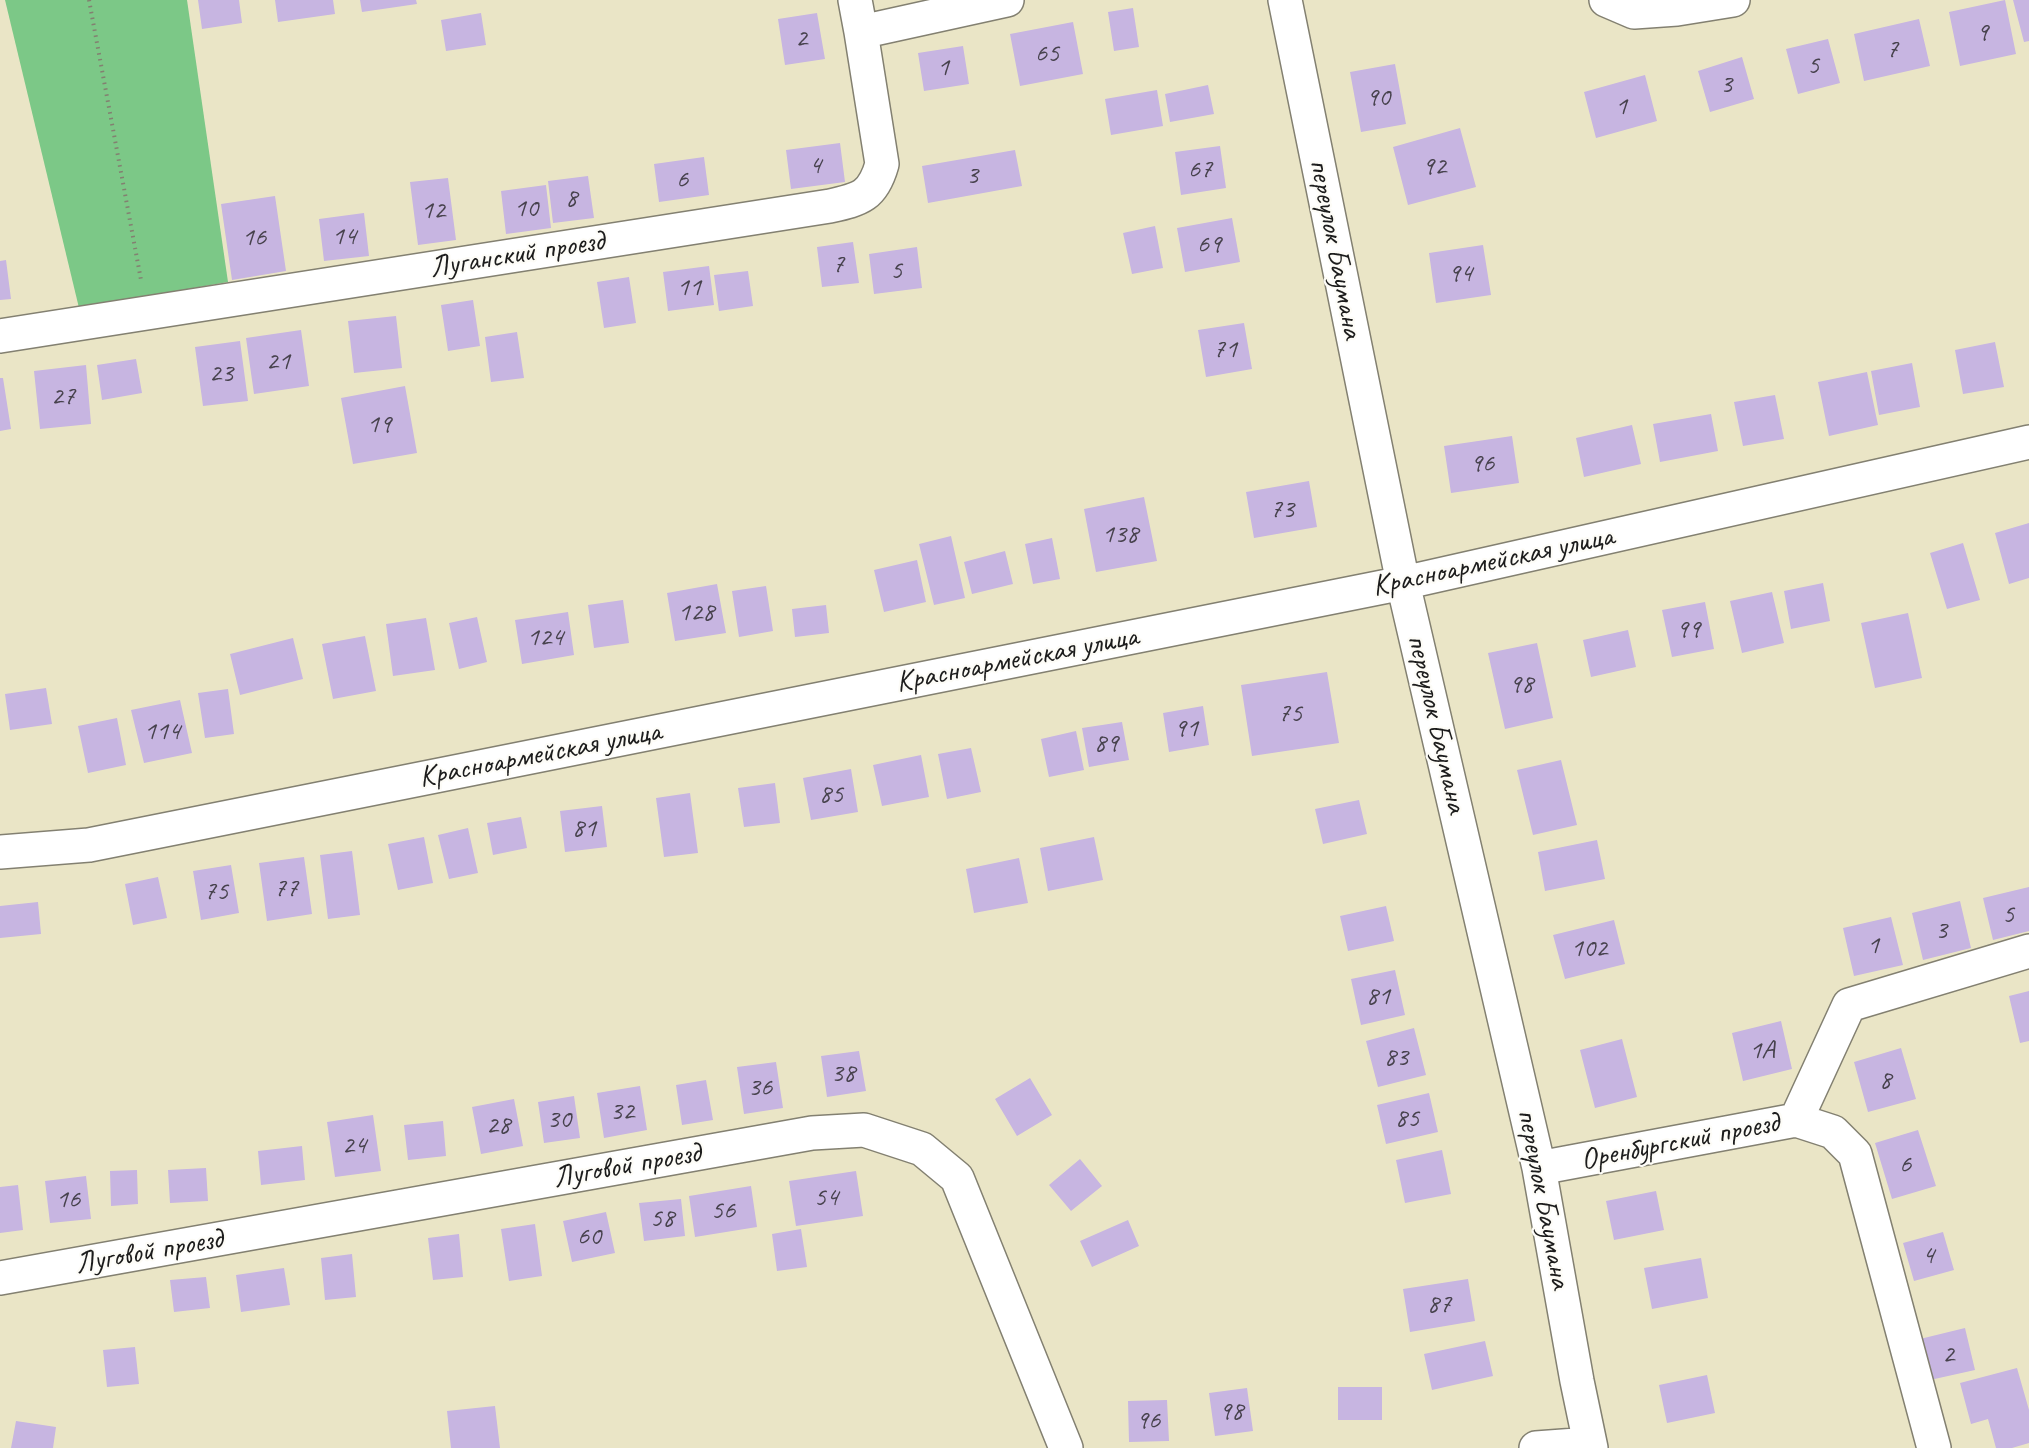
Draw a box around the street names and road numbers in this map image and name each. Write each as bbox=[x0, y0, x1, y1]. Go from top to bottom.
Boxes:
street label: переулок Баумана bbox=[1300, 156, 1370, 342]
street label: Луганский проезд bbox=[427, 223, 607, 287]
street label: Красноармейская улица bbox=[1369, 519, 1617, 605]
street label: Красноармейская улица bbox=[893, 619, 1141, 701]
street label: переулок Баумана bbox=[1398, 631, 1474, 817]
street label: Красноармейская улица bbox=[416, 714, 664, 796]
street label: Оренбургский проезд bbox=[1578, 1105, 1782, 1179]
street label: переулок Баумана bbox=[1508, 1106, 1578, 1292]
street label: Луговой проезд bbox=[551, 1135, 703, 1197]
street label: Луговой проезд bbox=[73, 1221, 225, 1283]

